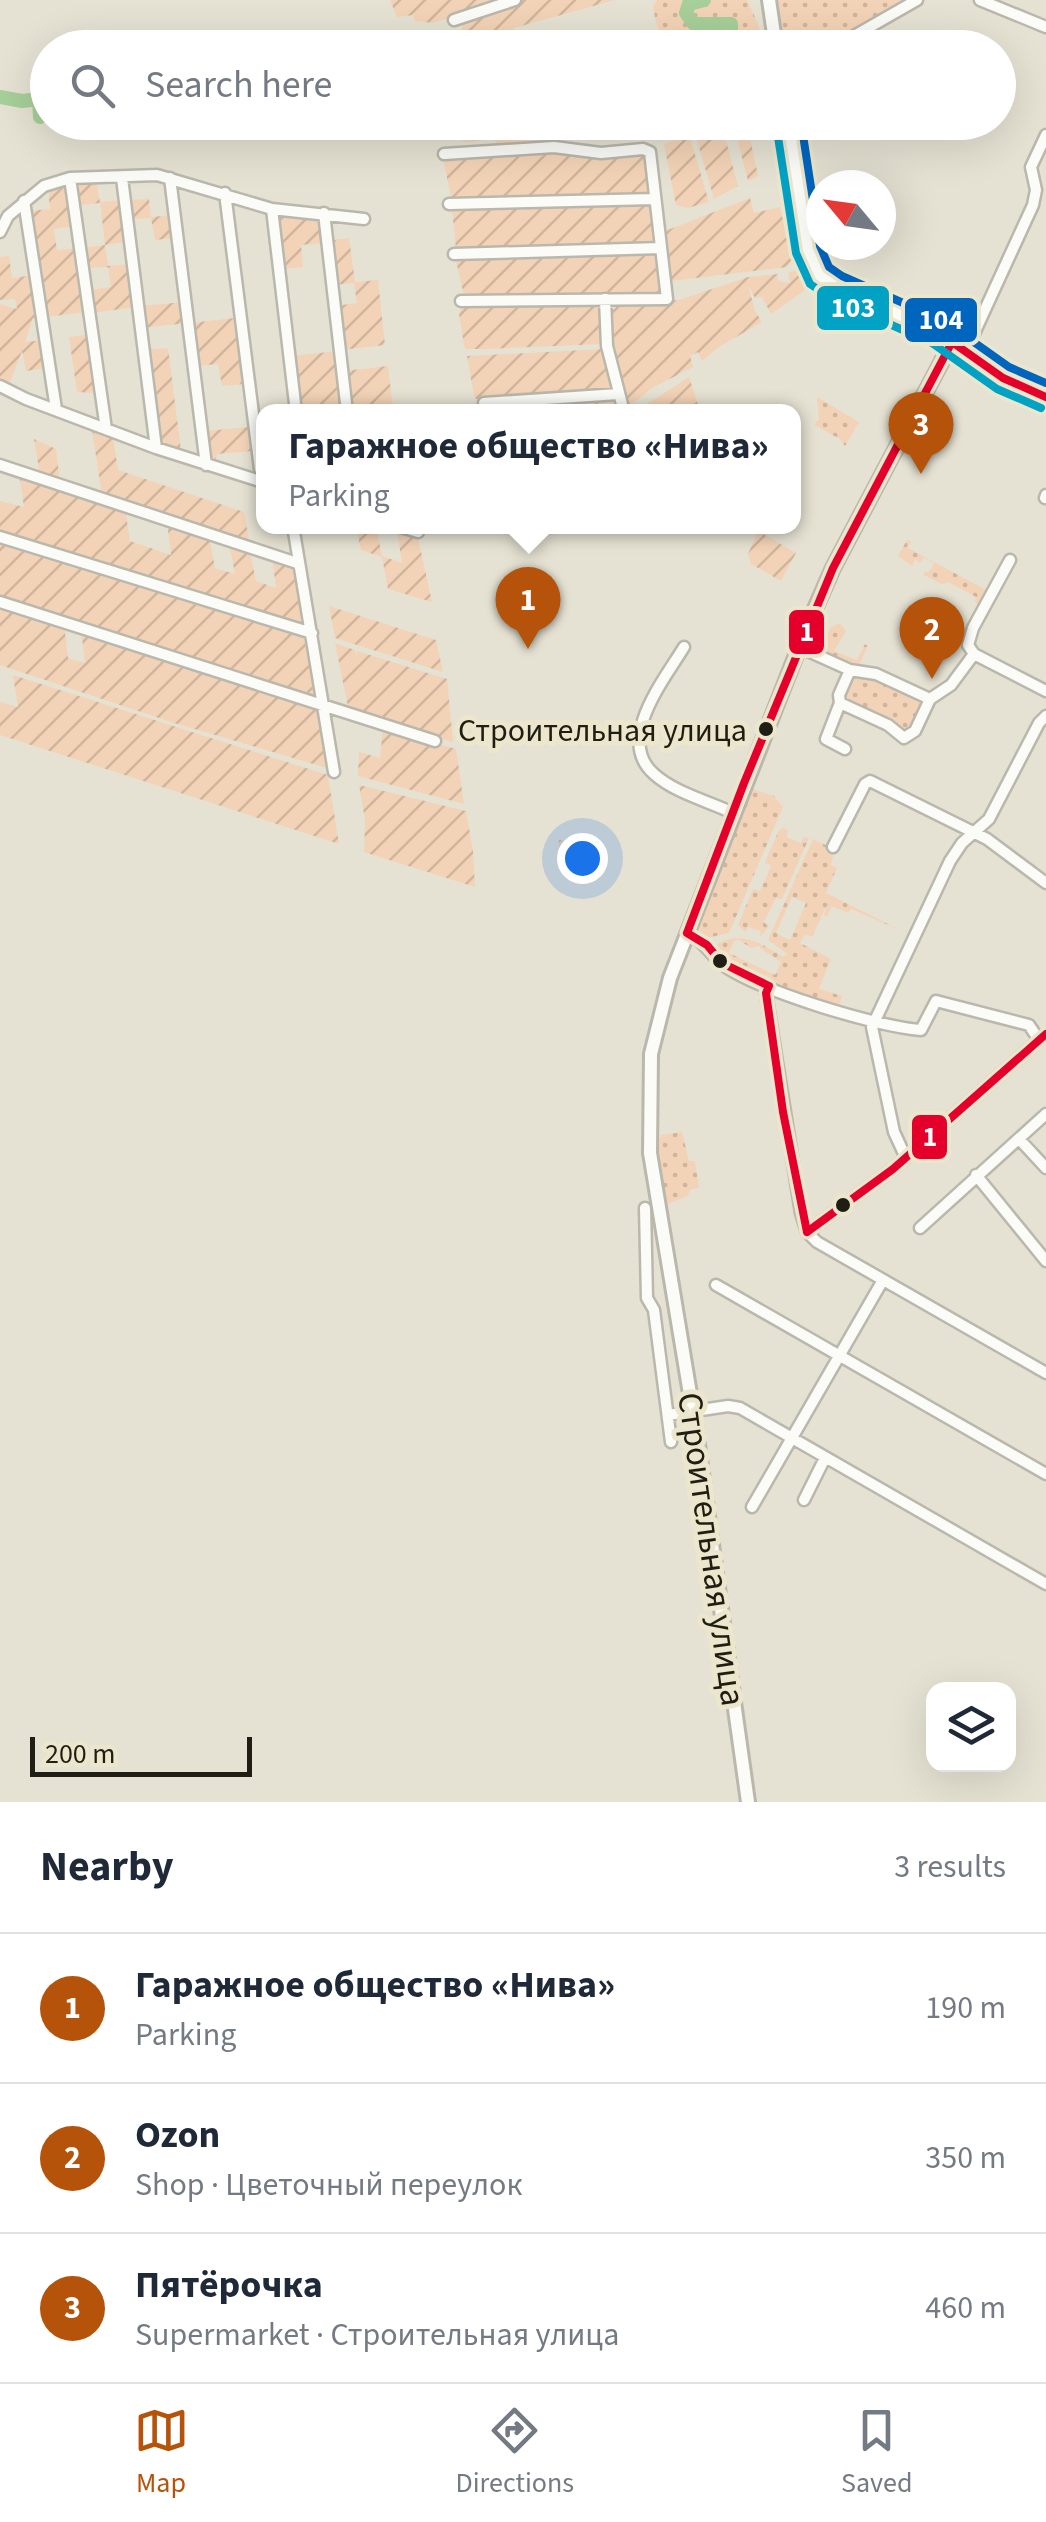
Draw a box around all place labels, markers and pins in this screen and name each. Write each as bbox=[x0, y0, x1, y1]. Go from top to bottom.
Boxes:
pin: 3 bbox=[888, 392, 954, 474]
pin: 1 bbox=[496, 566, 560, 649]
pin: 2 bbox=[900, 596, 964, 679]
place label: Строительная улица bbox=[458, 708, 747, 754]
marker: Строительная улица bbox=[756, 719, 776, 739]
unlabelled marker bbox=[710, 951, 730, 971]
unlabelled marker bbox=[833, 1195, 853, 1215]

